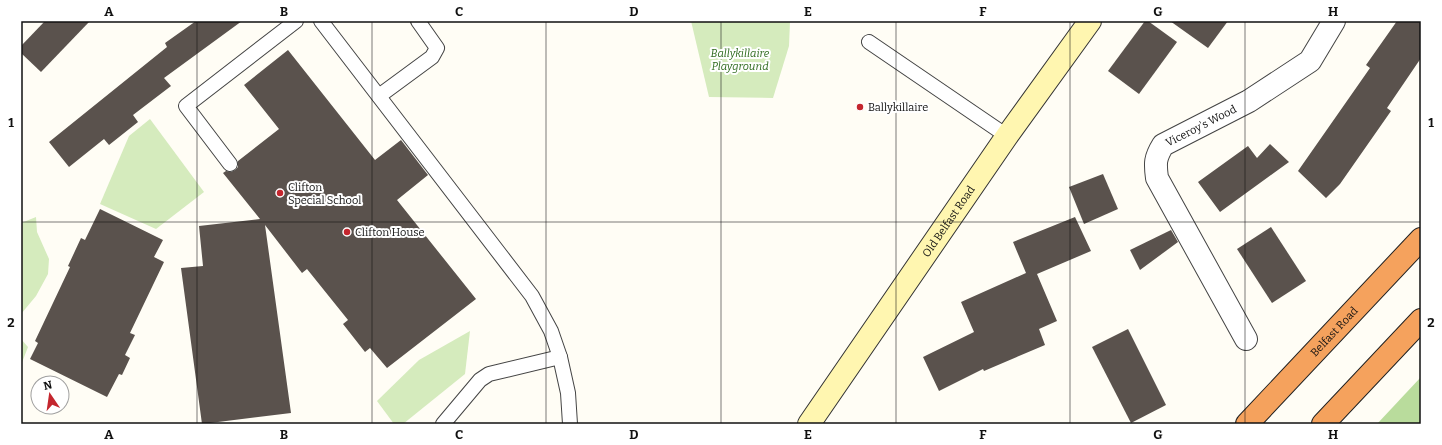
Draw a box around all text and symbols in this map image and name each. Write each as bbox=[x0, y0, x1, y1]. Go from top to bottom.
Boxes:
text: A bbox=[104, 4, 114, 19]
text: B bbox=[280, 4, 288, 19]
text: C bbox=[455, 4, 463, 19]
text: D bbox=[629, 4, 639, 19]
text: E bbox=[804, 4, 812, 19]
text: F bbox=[979, 4, 987, 19]
text: G bbox=[1153, 4, 1163, 19]
text: H bbox=[1328, 4, 1338, 19]
park label: Ballykillaire Playground bbox=[711, 47, 770, 73]
place label: Ballykillaire bbox=[868, 101, 928, 114]
marker: Ballykillaire bbox=[855, 102, 865, 112]
street label: Viceroy's Wood bbox=[1164, 102, 1239, 150]
text: 1 bbox=[8, 115, 14, 130]
text: 1 bbox=[1428, 115, 1434, 130]
place label: Clifton Special School bbox=[288, 181, 361, 207]
street label: Old Belfast Road bbox=[920, 183, 978, 260]
marker: Clifton Special School bbox=[275, 188, 285, 198]
place label: Clifton House bbox=[355, 226, 424, 239]
marker: Clifton House bbox=[342, 227, 352, 237]
street label: Belfast Road bbox=[1308, 304, 1361, 359]
text: 2 bbox=[7, 315, 15, 330]
text: 2 bbox=[1427, 315, 1435, 330]
north arrow bbox=[30, 375, 70, 415]
text: N bbox=[42, 378, 54, 393]
text: A bbox=[104, 427, 114, 442]
text: B bbox=[280, 427, 288, 442]
text: C bbox=[455, 427, 463, 442]
text: D bbox=[629, 427, 639, 442]
text: E bbox=[804, 427, 812, 442]
text: F bbox=[979, 427, 987, 442]
text: G bbox=[1153, 427, 1163, 442]
text: H bbox=[1328, 427, 1338, 442]

